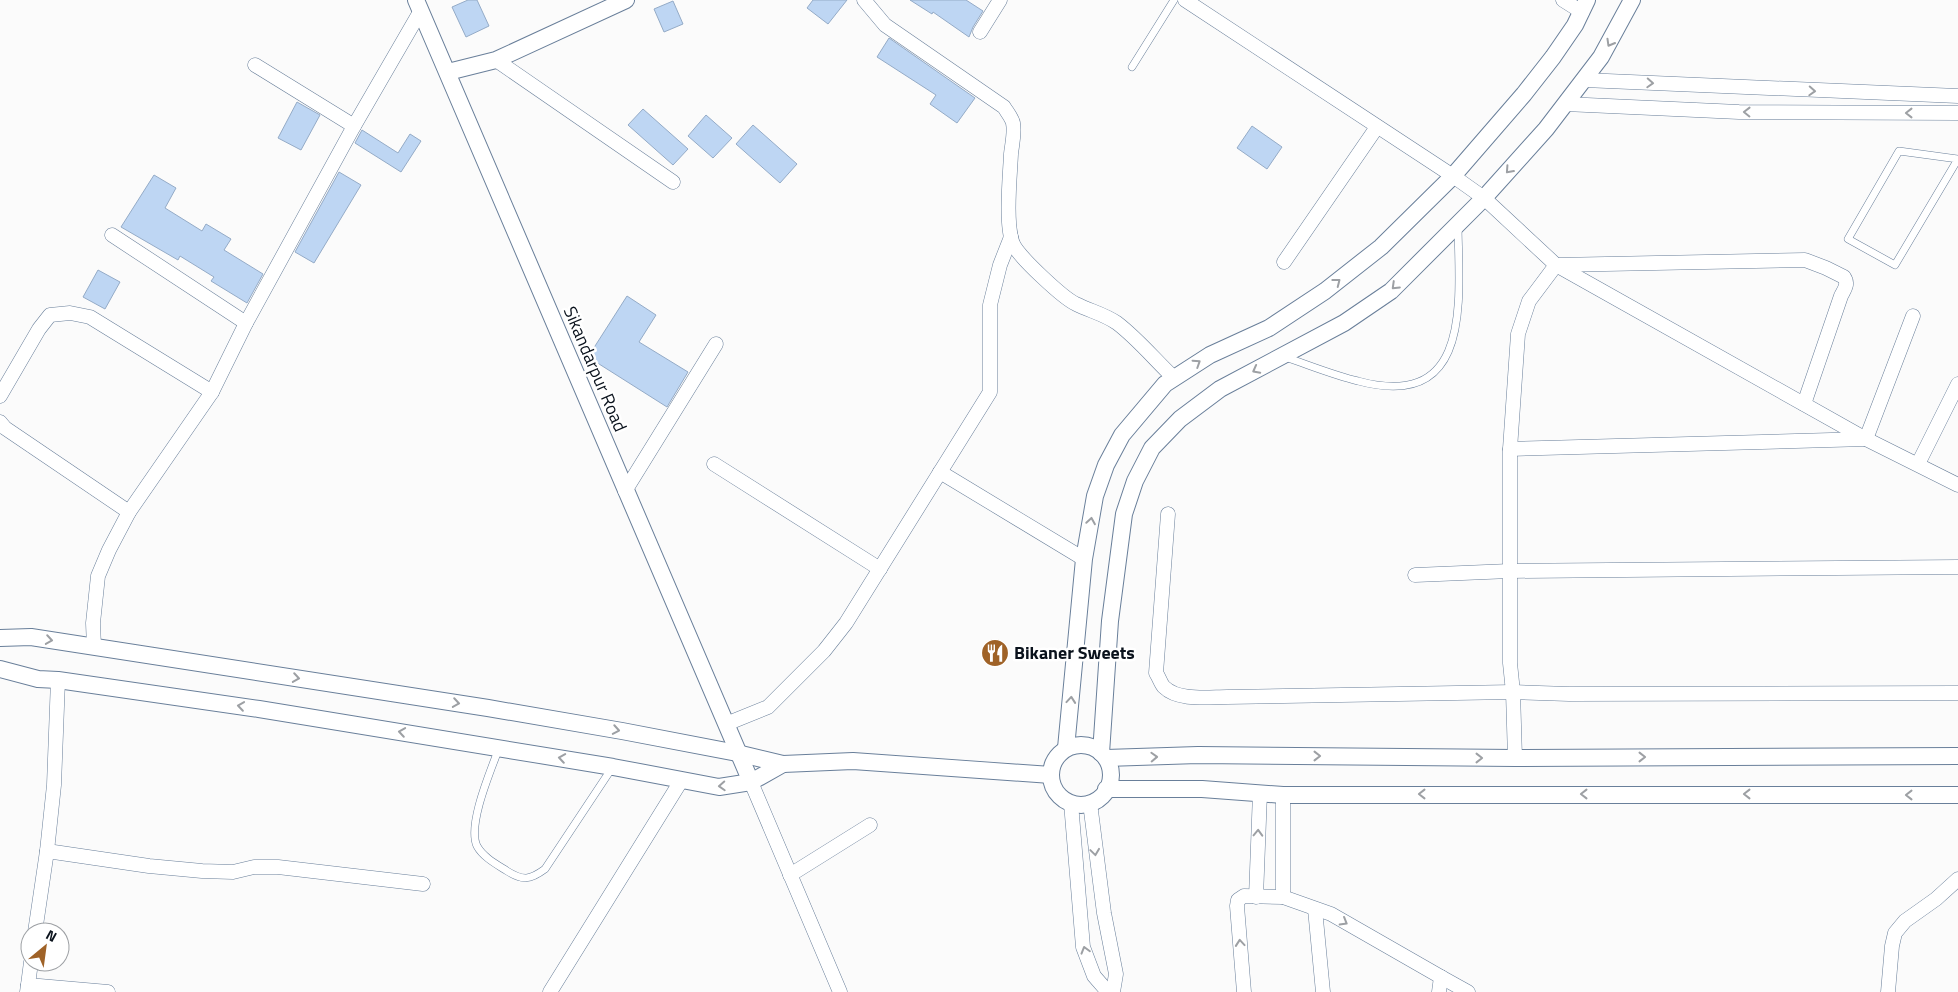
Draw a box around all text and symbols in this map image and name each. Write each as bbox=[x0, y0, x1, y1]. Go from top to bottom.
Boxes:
one-way arrow bbox=[1606, 38, 1616, 47]
one-way arrow bbox=[1646, 78, 1654, 88]
one-way arrow bbox=[1809, 85, 1817, 96]
one-way arrow bbox=[1743, 107, 1750, 117]
one-way arrow bbox=[1905, 108, 1913, 118]
one-way arrow bbox=[1505, 165, 1514, 174]
one-way arrow bbox=[1331, 279, 1340, 287]
one-way arrow bbox=[1391, 280, 1400, 289]
street label: Sikandarpur Road bbox=[557, 302, 634, 436]
one-way arrow bbox=[1192, 360, 1201, 369]
one-way arrow bbox=[1252, 364, 1261, 374]
one-way arrow bbox=[1085, 517, 1095, 525]
one-way arrow bbox=[45, 634, 53, 645]
restaurant icon: Bikaner Sweets bbox=[980, 638, 1010, 668]
place label: Bikaner Sweets bbox=[1014, 639, 1135, 666]
one-way arrow bbox=[292, 672, 300, 683]
one-way arrow bbox=[1065, 696, 1076, 704]
one-way arrow bbox=[452, 697, 461, 707]
one-way arrow bbox=[237, 701, 245, 712]
one-way arrow bbox=[612, 724, 621, 734]
one-way arrow bbox=[397, 727, 405, 738]
one-way arrow bbox=[1314, 751, 1321, 761]
one-way arrow bbox=[1151, 752, 1159, 762]
one-way arrow bbox=[1638, 752, 1646, 762]
one-way arrow bbox=[1476, 753, 1484, 763]
one-way arrow bbox=[557, 754, 566, 764]
one-way arrow bbox=[717, 781, 725, 791]
one-way arrow bbox=[1418, 789, 1426, 799]
one-way arrow bbox=[1580, 789, 1588, 799]
one-way arrow bbox=[1743, 789, 1750, 799]
one-way arrow bbox=[1905, 790, 1913, 800]
one-way arrow bbox=[1253, 829, 1263, 836]
one-way arrow bbox=[1089, 848, 1100, 856]
one-way arrow bbox=[1338, 915, 1347, 925]
north arrow bbox=[20, 922, 70, 972]
text: N bbox=[42, 924, 61, 947]
one-way arrow bbox=[1235, 939, 1246, 947]
one-way arrow bbox=[1080, 947, 1090, 955]

